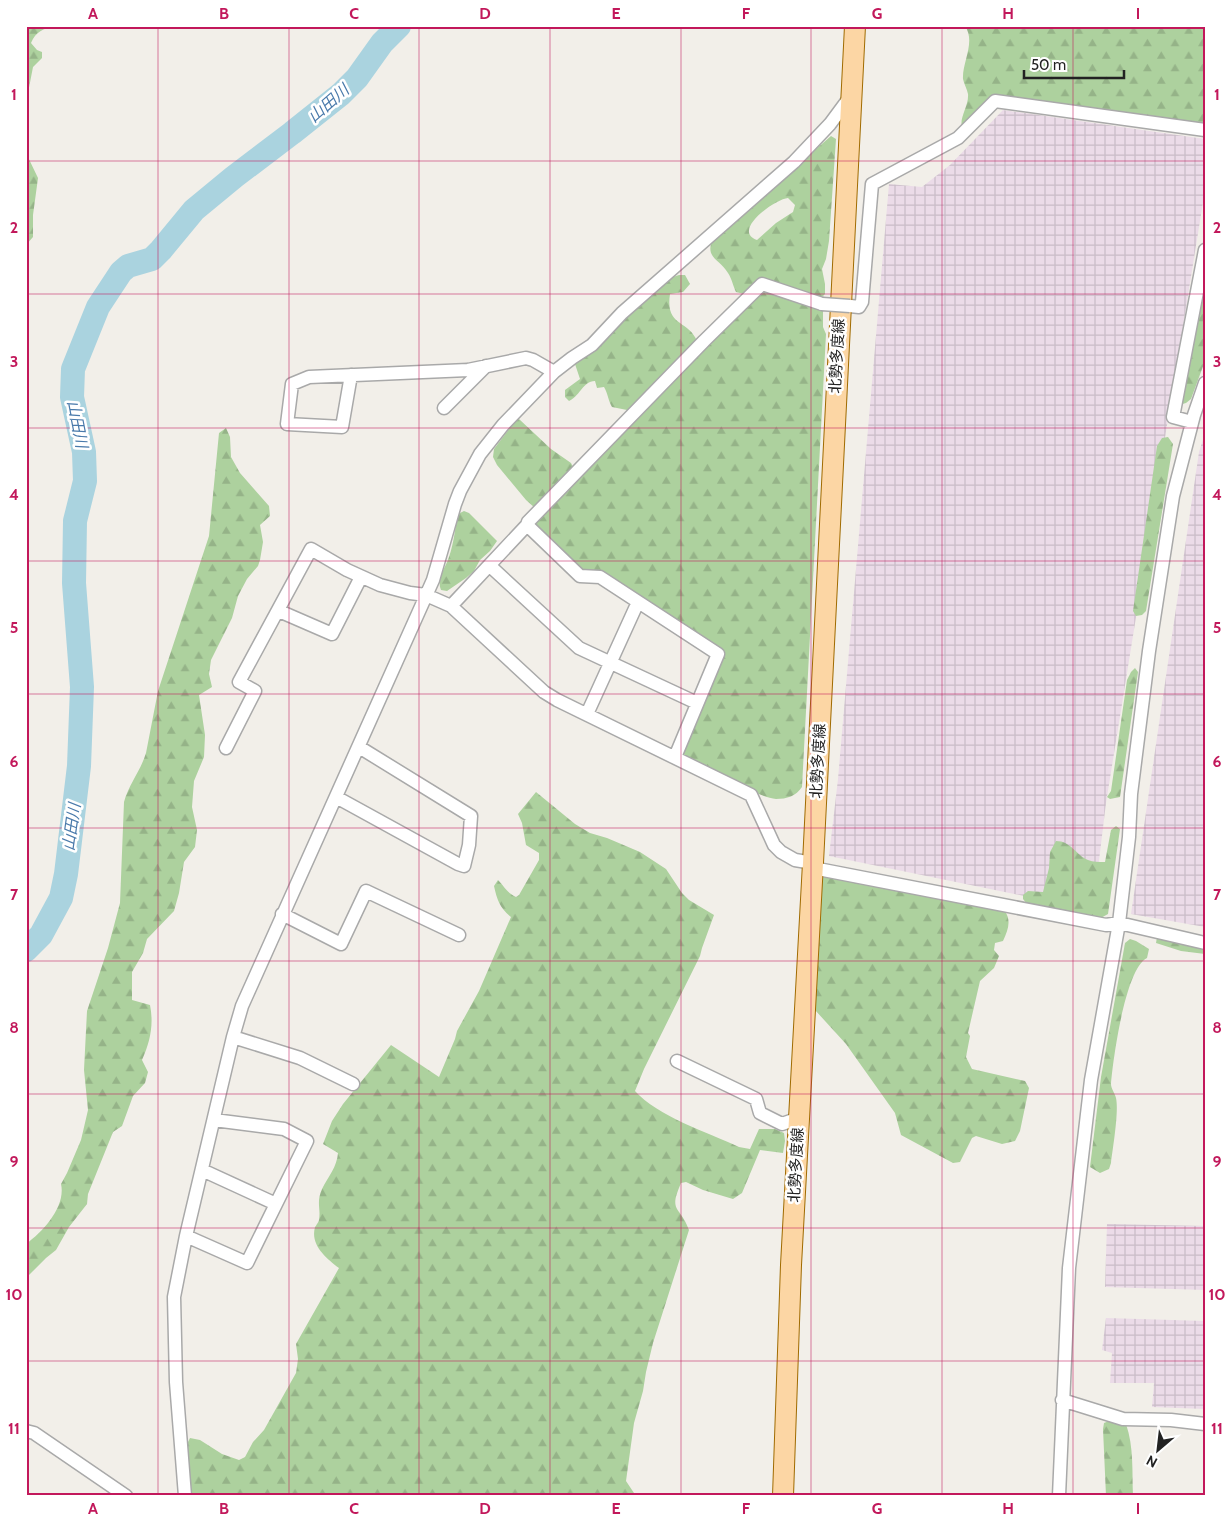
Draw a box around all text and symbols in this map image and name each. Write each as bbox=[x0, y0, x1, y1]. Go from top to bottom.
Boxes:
text: A bbox=[88, 4, 98, 23]
text: B bbox=[219, 4, 229, 23]
text: C bbox=[349, 4, 359, 23]
text: D bbox=[479, 4, 491, 23]
text: E bbox=[611, 4, 621, 23]
text: F bbox=[742, 4, 751, 23]
text: G bbox=[872, 4, 882, 23]
text: H bbox=[1002, 4, 1014, 23]
text: I bbox=[1136, 4, 1140, 23]
scale bar bbox=[1024, 48, 1124, 80]
text: 50 m bbox=[1031, 56, 1066, 74]
water label: 山田川 bbox=[304, 79, 354, 126]
text: 1 bbox=[11, 85, 17, 104]
text: 1 bbox=[1214, 85, 1220, 104]
text: 2 bbox=[10, 218, 18, 237]
text: 2 bbox=[1213, 218, 1221, 237]
street label: 北勢多度線 bbox=[826, 318, 848, 394]
text: 3 bbox=[10, 352, 18, 371]
text: 3 bbox=[1213, 352, 1221, 371]
water label: 山田川 bbox=[64, 399, 92, 451]
text: 4 bbox=[9, 485, 19, 504]
text: 4 bbox=[1212, 485, 1222, 504]
text: 5 bbox=[10, 618, 18, 637]
text: 5 bbox=[1213, 618, 1221, 637]
street label: 北勢多度線 bbox=[807, 723, 829, 799]
text: 6 bbox=[10, 752, 19, 771]
text: 6 bbox=[1213, 752, 1222, 771]
water label: 山田川 bbox=[59, 800, 85, 852]
text: 7 bbox=[10, 885, 19, 904]
text: 7 bbox=[1213, 885, 1222, 904]
text: 8 bbox=[9, 1018, 19, 1037]
text: 8 bbox=[1212, 1018, 1222, 1037]
street label: 北勢多度線 bbox=[785, 1127, 807, 1203]
text: 9 bbox=[10, 1152, 19, 1171]
text: 9 bbox=[1213, 1152, 1222, 1171]
text: 10 bbox=[5, 1285, 23, 1304]
text: 10 bbox=[1208, 1285, 1226, 1304]
text: 11 bbox=[8, 1419, 20, 1438]
text: 11 bbox=[1211, 1419, 1223, 1438]
north arrow bbox=[1134, 1424, 1184, 1474]
text: N bbox=[1143, 1451, 1160, 1472]
text: A bbox=[88, 1499, 98, 1518]
text: B bbox=[219, 1499, 229, 1518]
text: C bbox=[349, 1499, 359, 1518]
text: D bbox=[479, 1499, 491, 1518]
text: E bbox=[611, 1499, 621, 1518]
text: F bbox=[742, 1499, 751, 1518]
text: G bbox=[872, 1499, 882, 1518]
text: H bbox=[1002, 1499, 1014, 1518]
text: I bbox=[1136, 1499, 1140, 1518]

